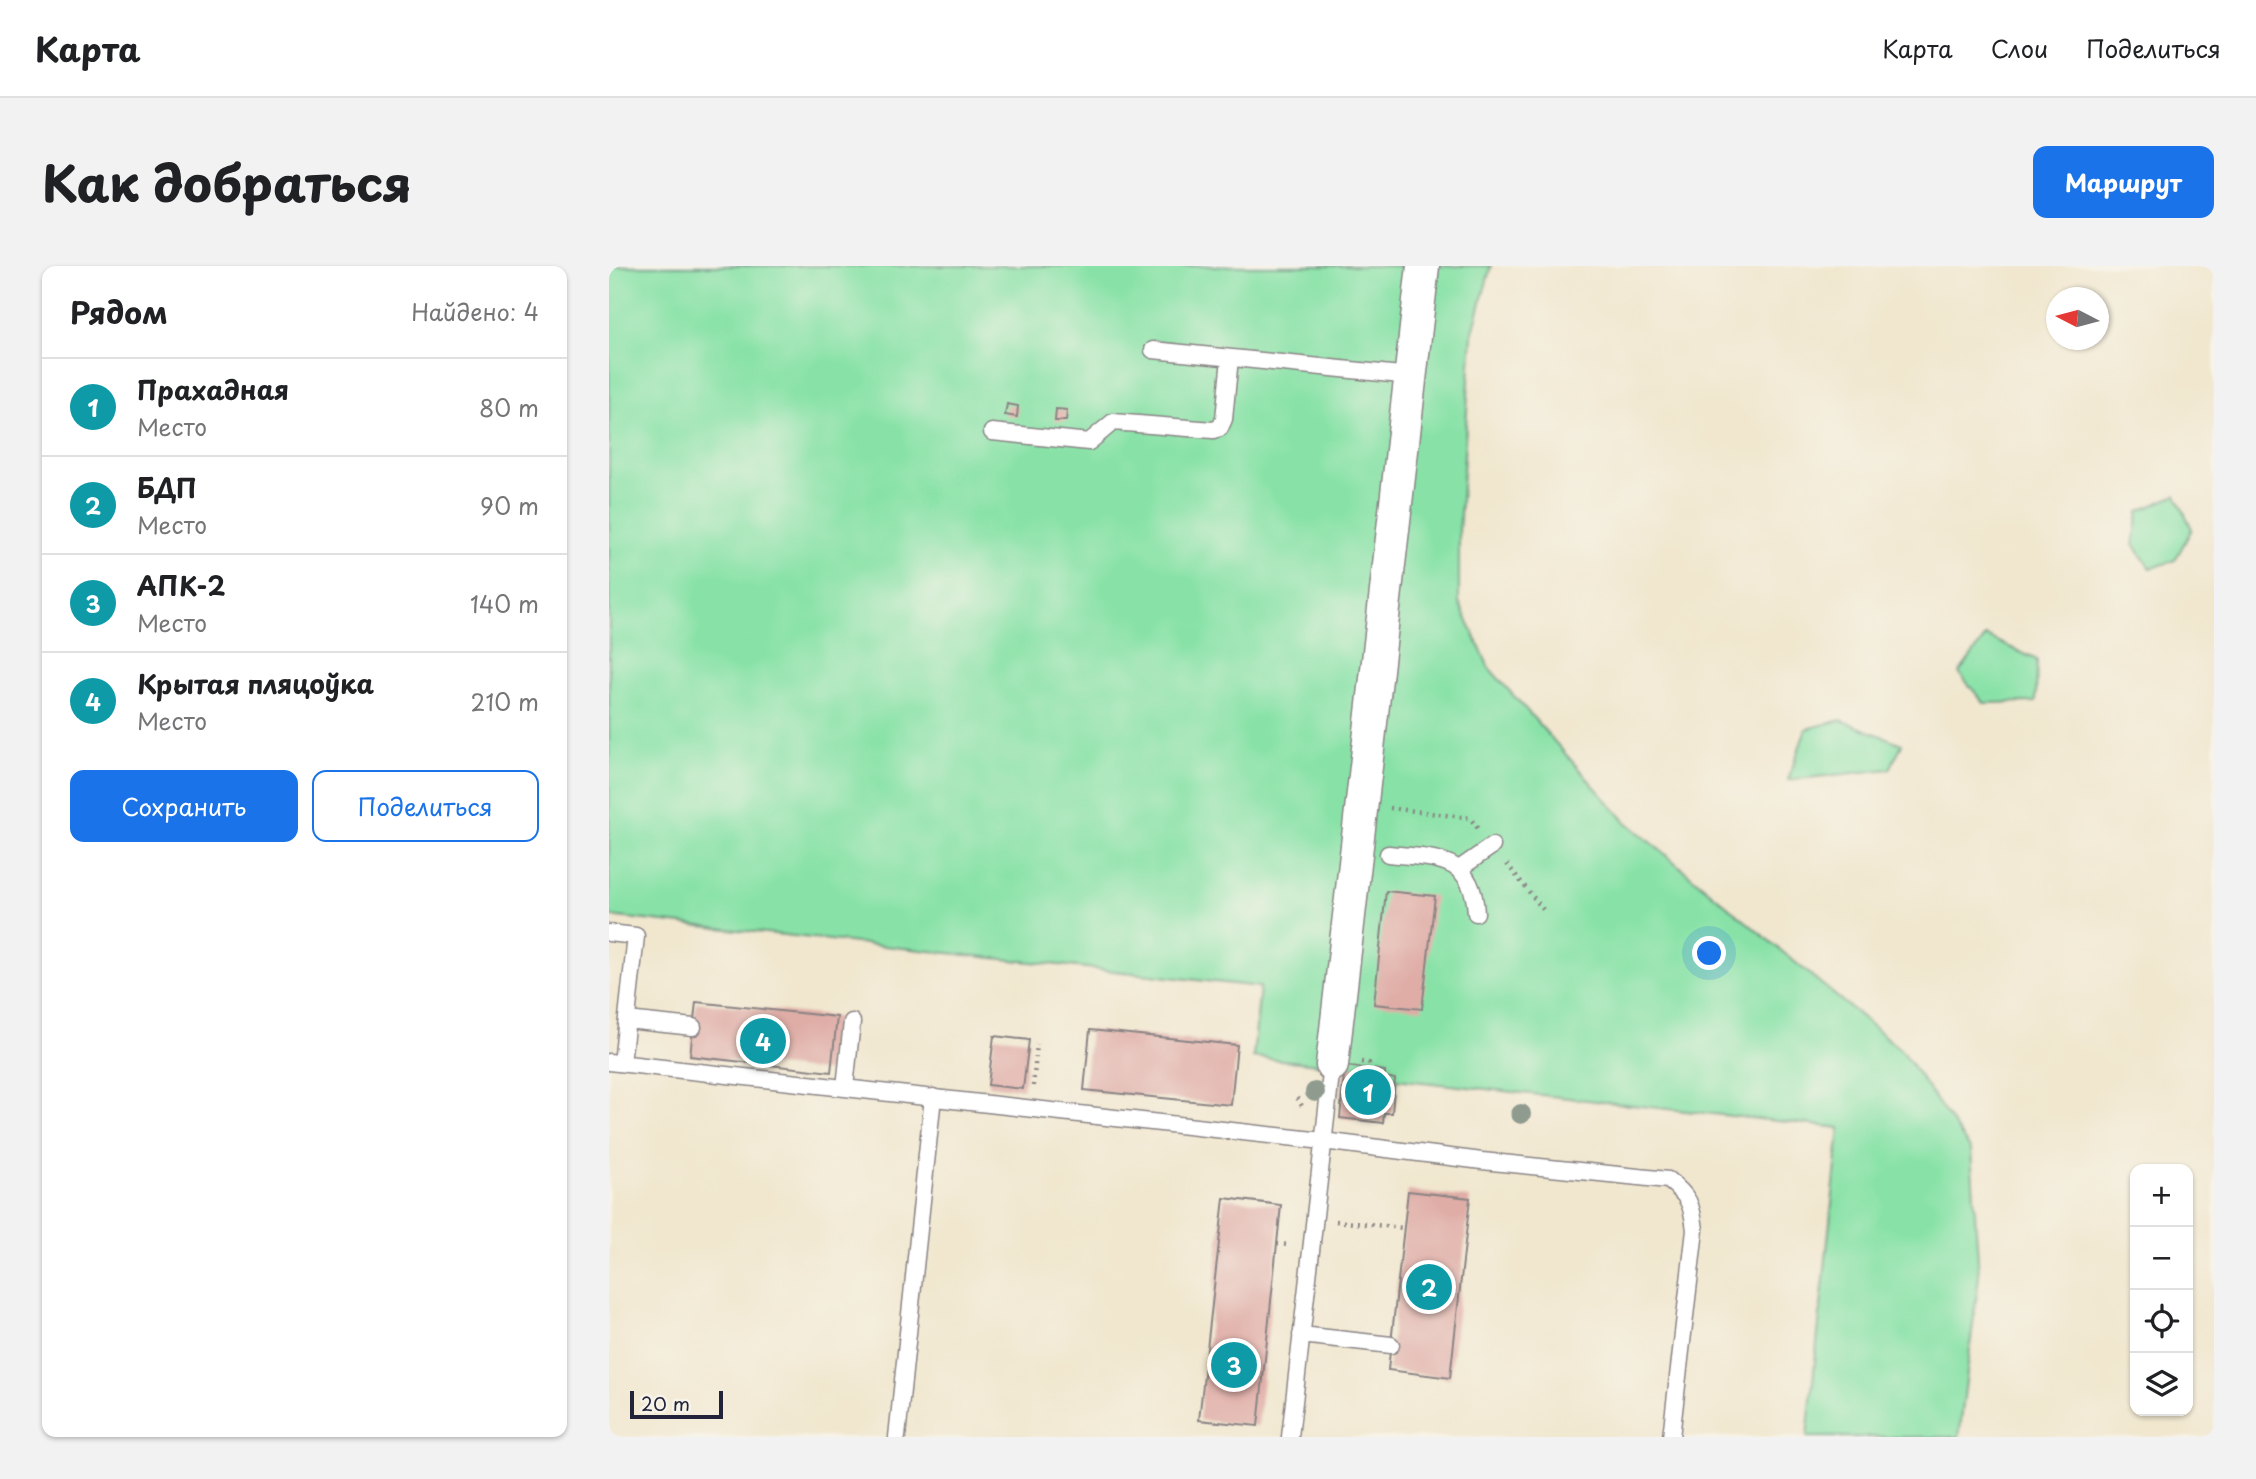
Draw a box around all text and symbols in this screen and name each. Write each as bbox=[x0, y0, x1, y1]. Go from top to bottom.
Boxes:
text: Карта bbox=[35, 23, 141, 73]
text: Карта bbox=[1882, 30, 1953, 66]
text: Слои bbox=[1991, 30, 2048, 66]
text: Поделиться bbox=[2086, 30, 2221, 66]
text: Как добраться bbox=[42, 145, 412, 219]
button: Маршрут bbox=[2033, 146, 2214, 218]
north arrow bbox=[2046, 287, 2109, 350]
text: Рядом bbox=[70, 289, 168, 334]
text: Найдено: 4 bbox=[411, 294, 539, 329]
text: Прахадная bbox=[137, 370, 289, 409]
text: 1 bbox=[88, 390, 99, 425]
text: 80 m bbox=[479, 390, 539, 425]
text: Место bbox=[137, 409, 207, 444]
text: БДП bbox=[137, 468, 197, 507]
text: 2 bbox=[85, 488, 101, 523]
text: 90 m bbox=[480, 488, 539, 523]
text: Место bbox=[137, 507, 207, 542]
text: АПК-2 bbox=[137, 566, 226, 605]
text: 3 bbox=[85, 586, 101, 621]
text: 140 m bbox=[470, 586, 539, 621]
text: Место bbox=[137, 605, 207, 640]
text: Крытая пляцоўка bbox=[137, 664, 374, 703]
text: 4 bbox=[85, 684, 101, 719]
text: 210 m bbox=[471, 684, 539, 719]
text: Место bbox=[137, 703, 207, 738]
button: Сохранить bbox=[70, 770, 298, 842]
button: Поделиться bbox=[312, 770, 539, 842]
your location bbox=[1692, 936, 1726, 970]
pin: 4 bbox=[740, 1015, 786, 1067]
pin: 1 bbox=[1345, 1066, 1391, 1118]
map controls bbox=[2130, 1164, 2193, 1416]
button: + bbox=[2130, 1164, 2193, 1227]
button: − bbox=[2130, 1227, 2193, 1290]
pin: 2 bbox=[1406, 1261, 1452, 1313]
button: locate bbox=[2130, 1290, 2193, 1353]
pin: 3 bbox=[1211, 1339, 1257, 1391]
button: layers bbox=[2130, 1353, 2193, 1416]
scale bar bbox=[630, 1388, 723, 1420]
text: 20 m bbox=[641, 1389, 690, 1417]

